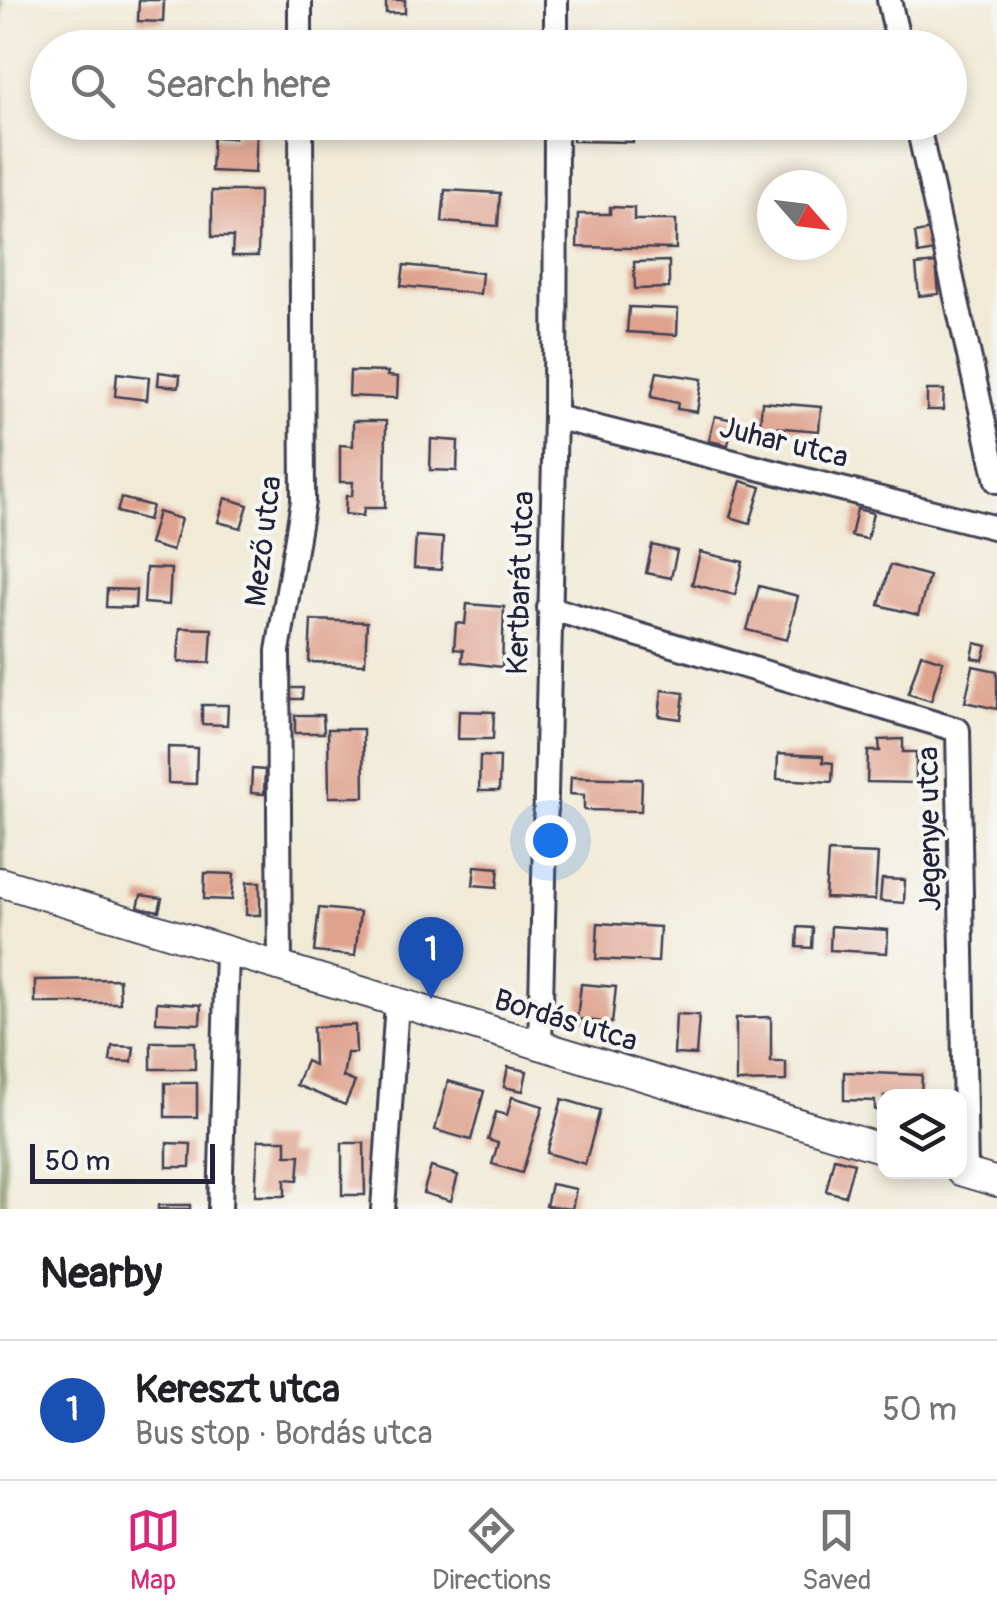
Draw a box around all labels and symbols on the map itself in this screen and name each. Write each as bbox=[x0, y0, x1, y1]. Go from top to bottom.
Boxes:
north arrow bbox=[757, 170, 847, 260]
street label: Juhar utca bbox=[716, 409, 852, 476]
street label: Mező utca bbox=[237, 474, 290, 608]
street label: Kertbarát utca bbox=[499, 490, 542, 676]
street label: Jegenye utca bbox=[910, 746, 949, 912]
your location bbox=[525, 815, 576, 866]
pin: 1 bbox=[398, 916, 464, 999]
street label: Bordás utca bbox=[490, 981, 642, 1060]
scale bar bbox=[30, 1139, 215, 1184]

